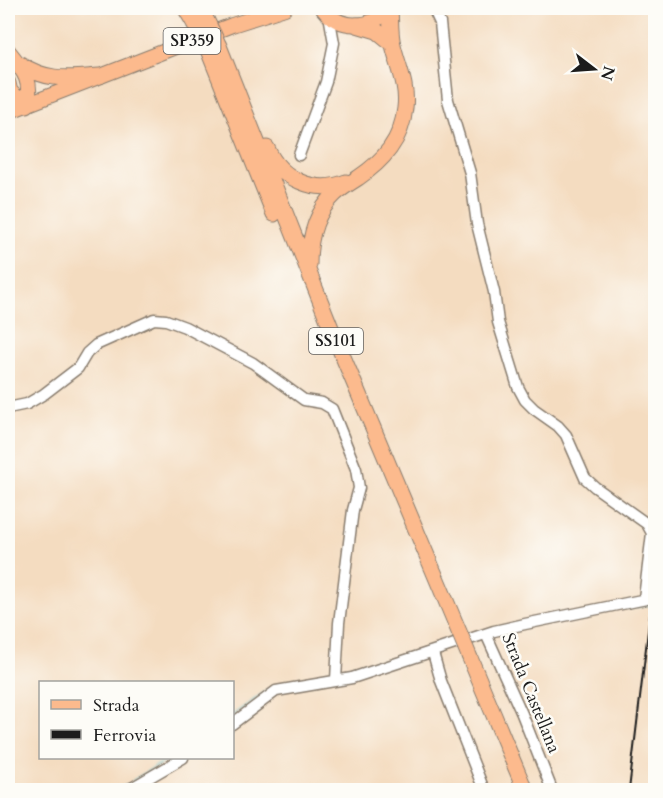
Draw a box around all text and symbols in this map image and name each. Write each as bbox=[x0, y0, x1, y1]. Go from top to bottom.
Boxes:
road number: SP359 bbox=[164, 28, 220, 54]
north arrow bbox=[564, 39, 624, 99]
text: N bbox=[595, 63, 620, 83]
road number: SS101 bbox=[309, 328, 363, 354]
street label: Strada Castellana bbox=[496, 629, 567, 757]
legend bbox=[39, 681, 234, 759]
text: Strada bbox=[93, 693, 140, 718]
text: Ferrovia bbox=[93, 723, 156, 748]

